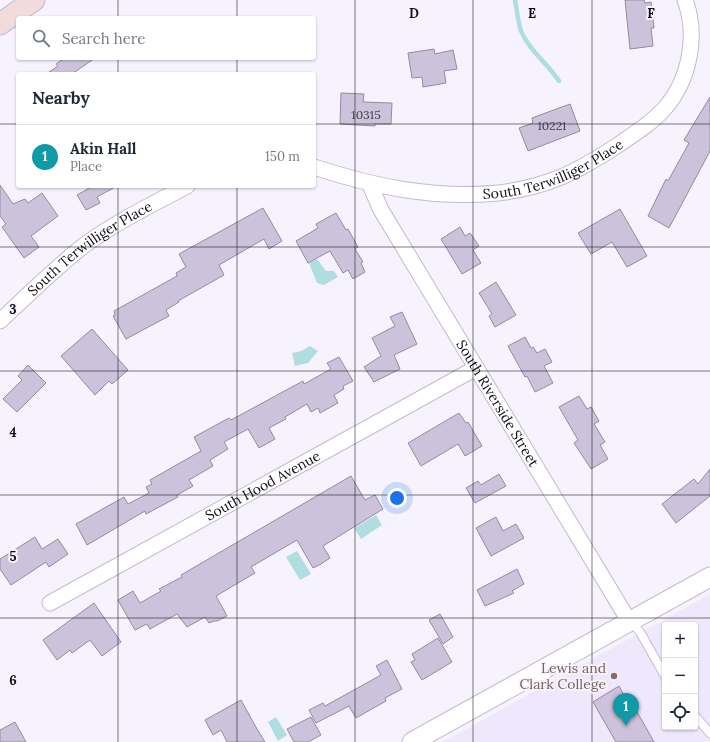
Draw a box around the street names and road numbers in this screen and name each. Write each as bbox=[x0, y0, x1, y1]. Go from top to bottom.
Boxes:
street label: South Terwilliger Place bbox=[482, 135, 627, 203]
street label: South Terwilliger Place bbox=[24, 197, 155, 300]
street label: South Riverside Street bbox=[452, 336, 543, 471]
street label: South Hood Avenue bbox=[202, 446, 324, 525]

